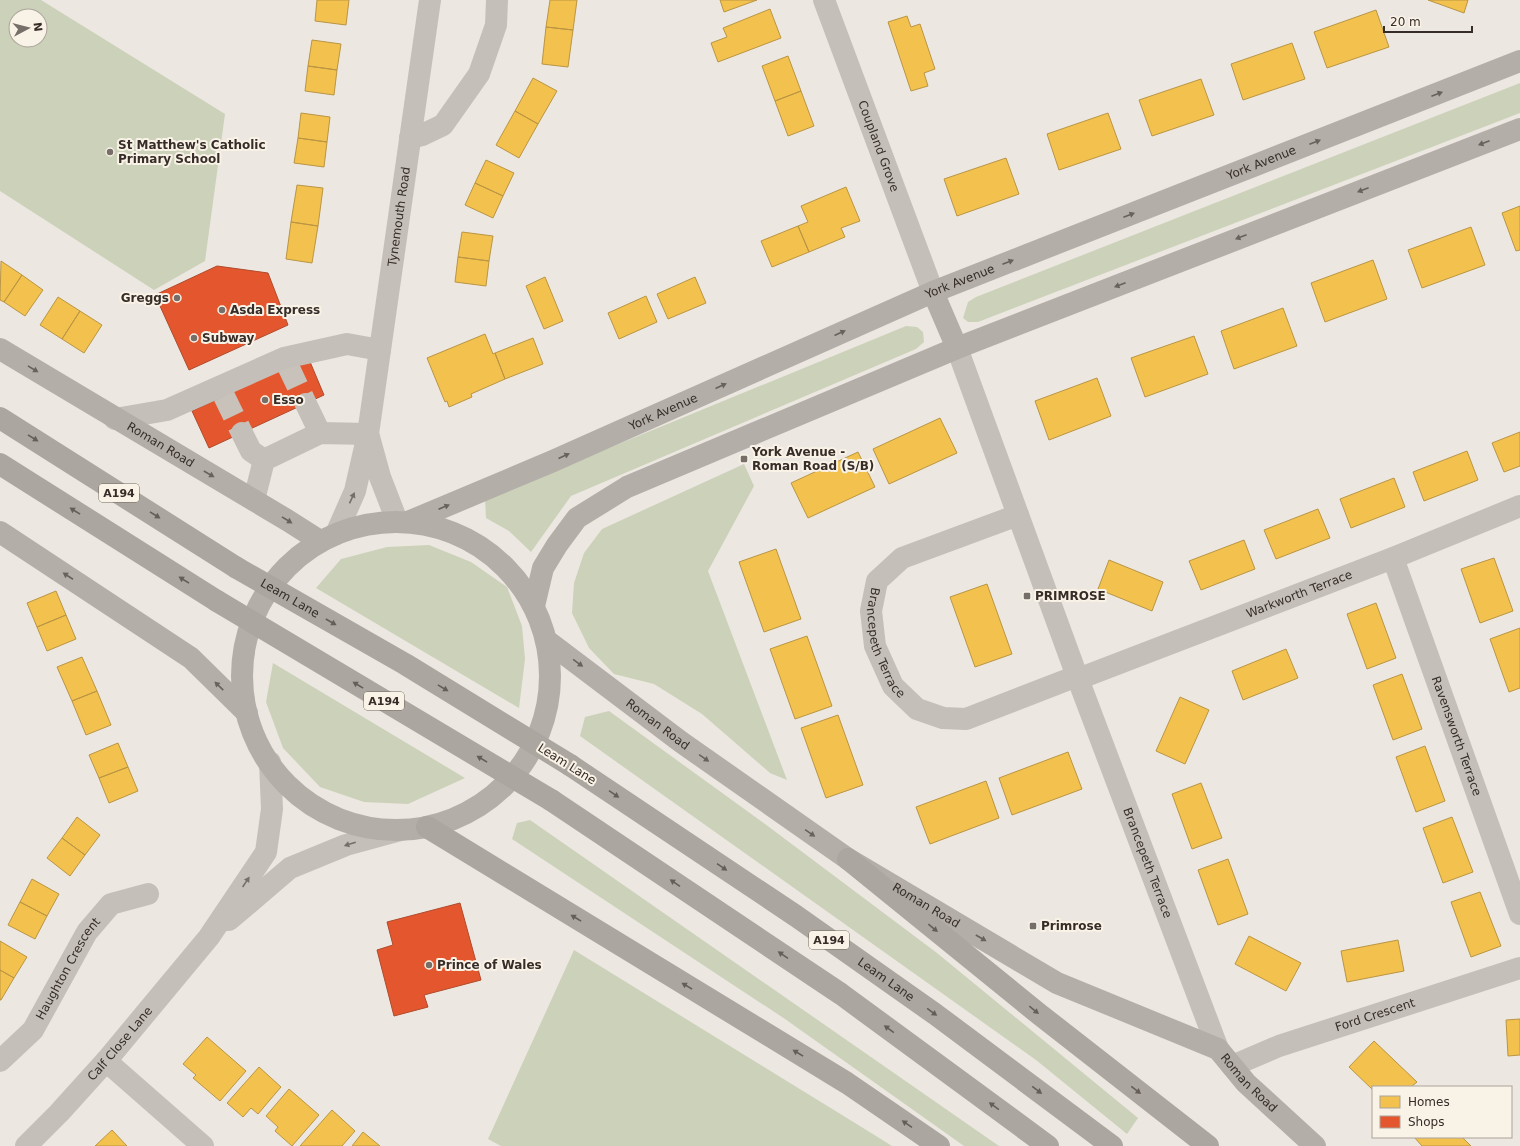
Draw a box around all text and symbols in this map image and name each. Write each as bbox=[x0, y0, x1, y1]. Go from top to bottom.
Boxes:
north arrow bbox=[8, 8, 48, 48]
scale bar bbox=[1384, 8, 1472, 34]
text: 20 m bbox=[1390, 15, 1421, 29]
text: N bbox=[30, 21, 44, 32]
one-way arrow bbox=[1431, 91, 1442, 97]
street label: Coupland Grove bbox=[855, 98, 902, 194]
place label: St Matthew's Catholic Primary School bbox=[118, 138, 266, 166]
one-way arrow bbox=[1310, 138, 1322, 144]
one-way arrow bbox=[1477, 140, 1489, 146]
street label: York Avenue bbox=[1224, 143, 1298, 183]
marker: St Matthew's Catholic Primary School bbox=[105, 147, 115, 157]
street label: Tynemouth Road bbox=[385, 166, 413, 268]
one-way arrow bbox=[1356, 188, 1368, 194]
one-way arrow bbox=[1124, 211, 1136, 217]
one-way arrow bbox=[1235, 235, 1247, 241]
one-way arrow bbox=[1003, 259, 1014, 265]
street label: York Avenue bbox=[922, 261, 997, 302]
one-way arrow bbox=[1114, 282, 1126, 288]
place label: Greggs bbox=[121, 291, 169, 305]
marker: Greggs bbox=[172, 293, 182, 303]
place label: Asda Express bbox=[230, 303, 320, 317]
marker: Asda Express bbox=[217, 305, 227, 315]
one-way arrow bbox=[834, 330, 846, 336]
place label: Subway bbox=[202, 331, 255, 345]
marker: Subway bbox=[189, 333, 199, 343]
one-way arrow bbox=[27, 366, 39, 373]
one-way arrow bbox=[716, 383, 727, 389]
street label: York Avenue bbox=[626, 391, 700, 434]
place label: Esso bbox=[273, 393, 304, 407]
marker: Esso bbox=[260, 395, 270, 405]
street label: Roman Road bbox=[125, 419, 197, 470]
one-way arrow bbox=[27, 435, 39, 442]
place label: York Avenue - Roman Road (S/B) bbox=[751, 445, 874, 473]
one-way arrow bbox=[559, 453, 570, 459]
marker: York Avenue - Roman Road (S/B) bbox=[739, 454, 749, 464]
one-way arrow bbox=[203, 470, 215, 477]
road number: A194 bbox=[99, 484, 139, 502]
one-way arrow bbox=[349, 493, 355, 504]
one-way arrow bbox=[439, 503, 451, 509]
one-way arrow bbox=[70, 507, 80, 515]
one-way arrow bbox=[149, 512, 161, 519]
one-way arrow bbox=[282, 516, 293, 524]
street label: Warkworth Terrace bbox=[1244, 567, 1354, 621]
one-way arrow bbox=[62, 573, 74, 580]
street label: Leam Lane bbox=[258, 576, 322, 621]
one-way arrow bbox=[179, 577, 190, 584]
street label: Brancepeth Terrace bbox=[864, 586, 908, 701]
place label: PRIMROSE bbox=[1035, 589, 1106, 603]
marker: PRIMROSE bbox=[1022, 591, 1032, 601]
one-way arrow bbox=[326, 619, 337, 626]
one-way arrow bbox=[573, 659, 583, 667]
street label: Ravensworth Terrace bbox=[1429, 674, 1484, 798]
one-way arrow bbox=[214, 681, 224, 691]
one-way arrow bbox=[352, 682, 364, 689]
one-way arrow bbox=[438, 684, 449, 692]
road number: A194 bbox=[364, 692, 404, 710]
street label: Roman Road bbox=[623, 696, 692, 753]
street label: Leam Lane bbox=[535, 741, 599, 787]
one-way arrow bbox=[699, 754, 709, 762]
one-way arrow bbox=[476, 755, 488, 762]
one-way arrow bbox=[609, 790, 619, 798]
street label: Brancepeth Terrace bbox=[1120, 806, 1175, 920]
one-way arrow bbox=[805, 829, 816, 837]
one-way arrow bbox=[344, 841, 356, 847]
one-way arrow bbox=[716, 863, 728, 870]
one-way arrow bbox=[242, 876, 250, 887]
one-way arrow bbox=[670, 879, 680, 887]
street label: Roman Road bbox=[890, 880, 962, 931]
one-way arrow bbox=[571, 914, 581, 922]
street label: Haughton Crescent bbox=[33, 915, 103, 1022]
place label: Primrose bbox=[1041, 919, 1102, 933]
marker: Primrose bbox=[1028, 921, 1038, 931]
one-way arrow bbox=[927, 924, 938, 932]
road number: A194 bbox=[809, 931, 849, 949]
one-way arrow bbox=[975, 934, 987, 941]
one-way arrow bbox=[778, 951, 788, 959]
street label: Leam Lane bbox=[855, 955, 917, 1004]
place label: Prince of Wales bbox=[437, 958, 542, 972]
marker: Prince of Wales bbox=[424, 960, 434, 970]
one-way arrow bbox=[681, 982, 693, 989]
street label: Ford Crescent bbox=[1333, 995, 1417, 1034]
street label: Calf Close Lane bbox=[85, 1004, 155, 1084]
one-way arrow bbox=[1028, 1005, 1039, 1014]
one-way arrow bbox=[927, 1008, 938, 1016]
one-way arrow bbox=[884, 1025, 895, 1034]
one-way arrow bbox=[792, 1050, 804, 1057]
street label: Roman Road bbox=[1218, 1051, 1280, 1115]
one-way arrow bbox=[1031, 1085, 1042, 1094]
one-way arrow bbox=[1131, 1086, 1142, 1094]
legend bbox=[1372, 1086, 1512, 1138]
text: Homes bbox=[1408, 1095, 1450, 1109]
one-way arrow bbox=[989, 1102, 1000, 1110]
text: Shops bbox=[1408, 1115, 1444, 1129]
one-way arrow bbox=[901, 1120, 912, 1128]

